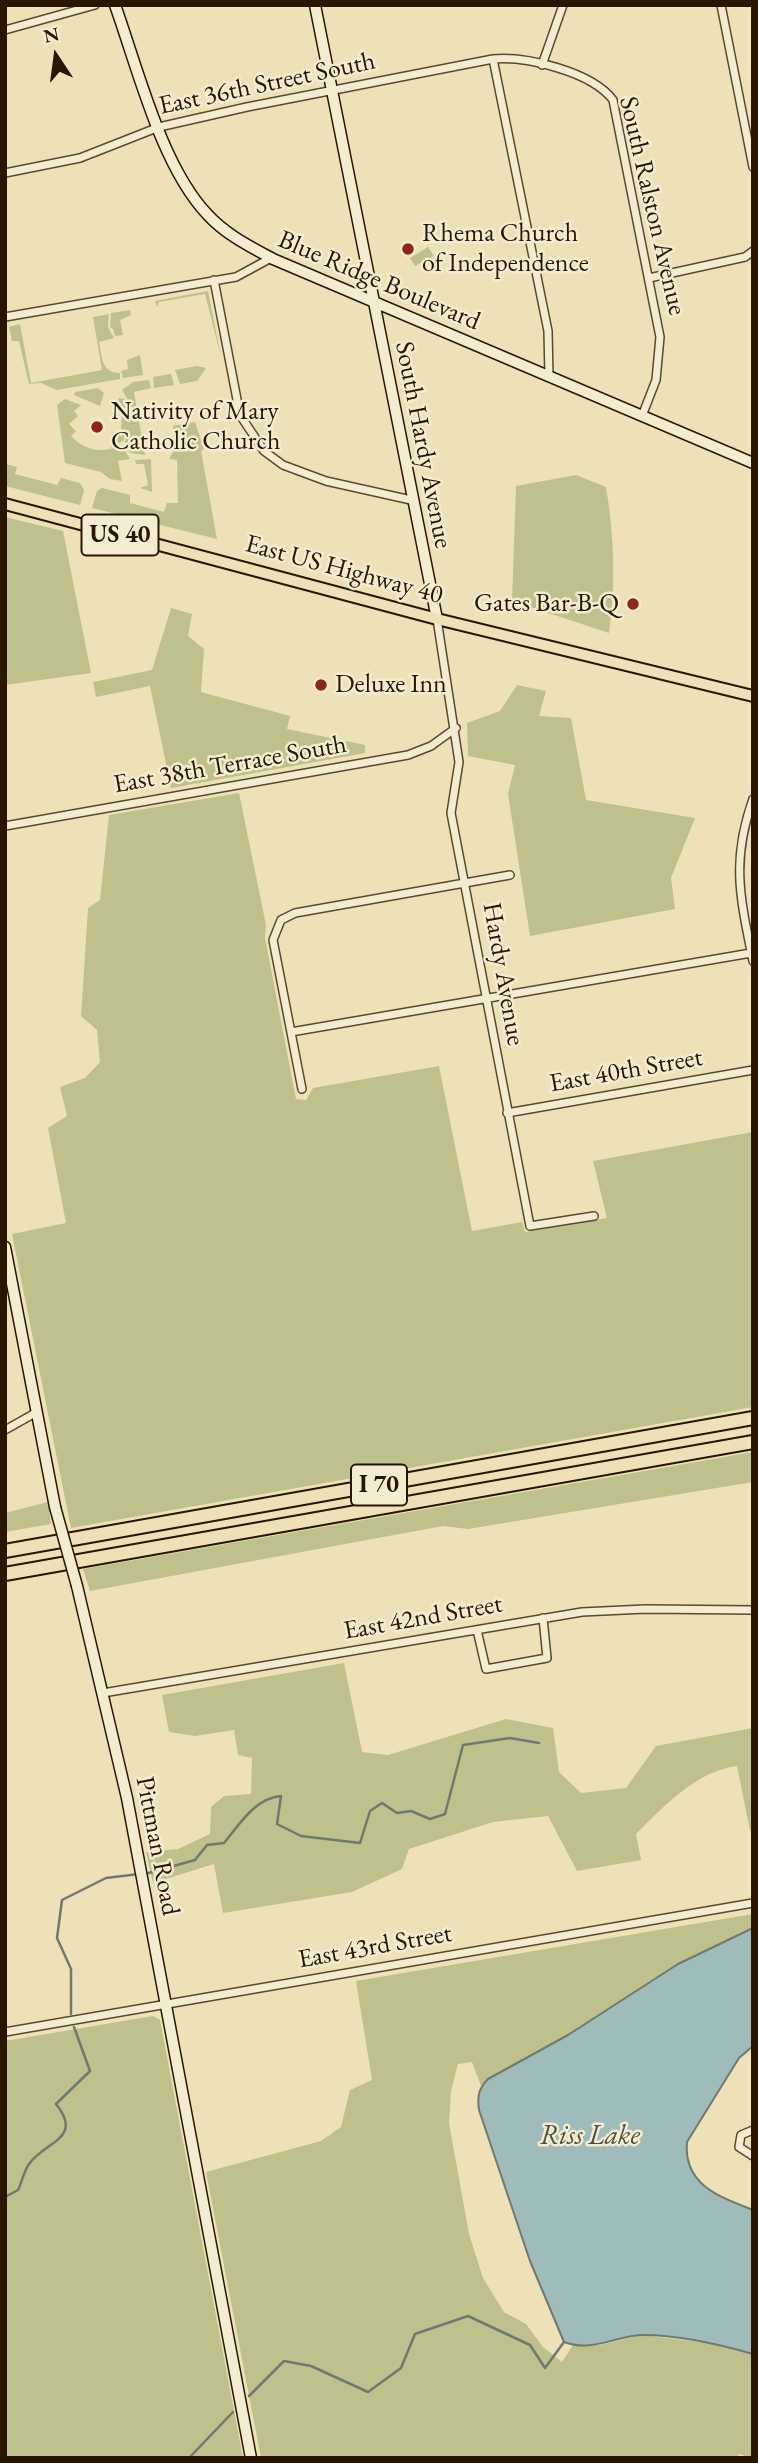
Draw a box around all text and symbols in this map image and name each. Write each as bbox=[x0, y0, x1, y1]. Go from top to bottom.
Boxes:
north arrow bbox=[21, 21, 91, 91]
text: N bbox=[41, 21, 61, 49]
street label: East 36th Street South bbox=[156, 46, 378, 122]
street label: South Ralston Avenue bbox=[612, 94, 692, 318]
place label: Rhema Church of Independence bbox=[422, 218, 589, 280]
street label: Blue Ridge Boulevard bbox=[273, 224, 485, 338]
marker: Rhema Church of Independence bbox=[400, 241, 416, 257]
street label: South Hardy Avenue bbox=[388, 339, 458, 551]
place label: Nativity of Mary Catholic Church bbox=[111, 396, 280, 458]
marker: Nativity of Mary Catholic Church bbox=[89, 419, 105, 435]
road number: US 40 bbox=[82, 514, 158, 556]
street label: East US Highway 40 bbox=[242, 529, 446, 611]
place label: Gates Bar-B-Q bbox=[474, 588, 619, 620]
marker: Gates Bar-B-Q bbox=[625, 596, 641, 612]
place label: Deluxe Inn bbox=[335, 669, 447, 701]
marker: Deluxe Inn bbox=[313, 677, 329, 693]
street label: East 38th Terrace South bbox=[111, 729, 349, 801]
street label: Hardy Avenue bbox=[475, 900, 531, 1048]
street label: East 40th Street bbox=[547, 1042, 705, 1100]
road number: I 70 bbox=[351, 1464, 407, 1506]
street label: East 42nd Street bbox=[341, 1589, 505, 1647]
street label: Pittman Road bbox=[128, 1774, 186, 1918]
street label: East 43rd Street bbox=[296, 1918, 454, 1976]
water label: Riss Lake bbox=[540, 2119, 640, 2153]

